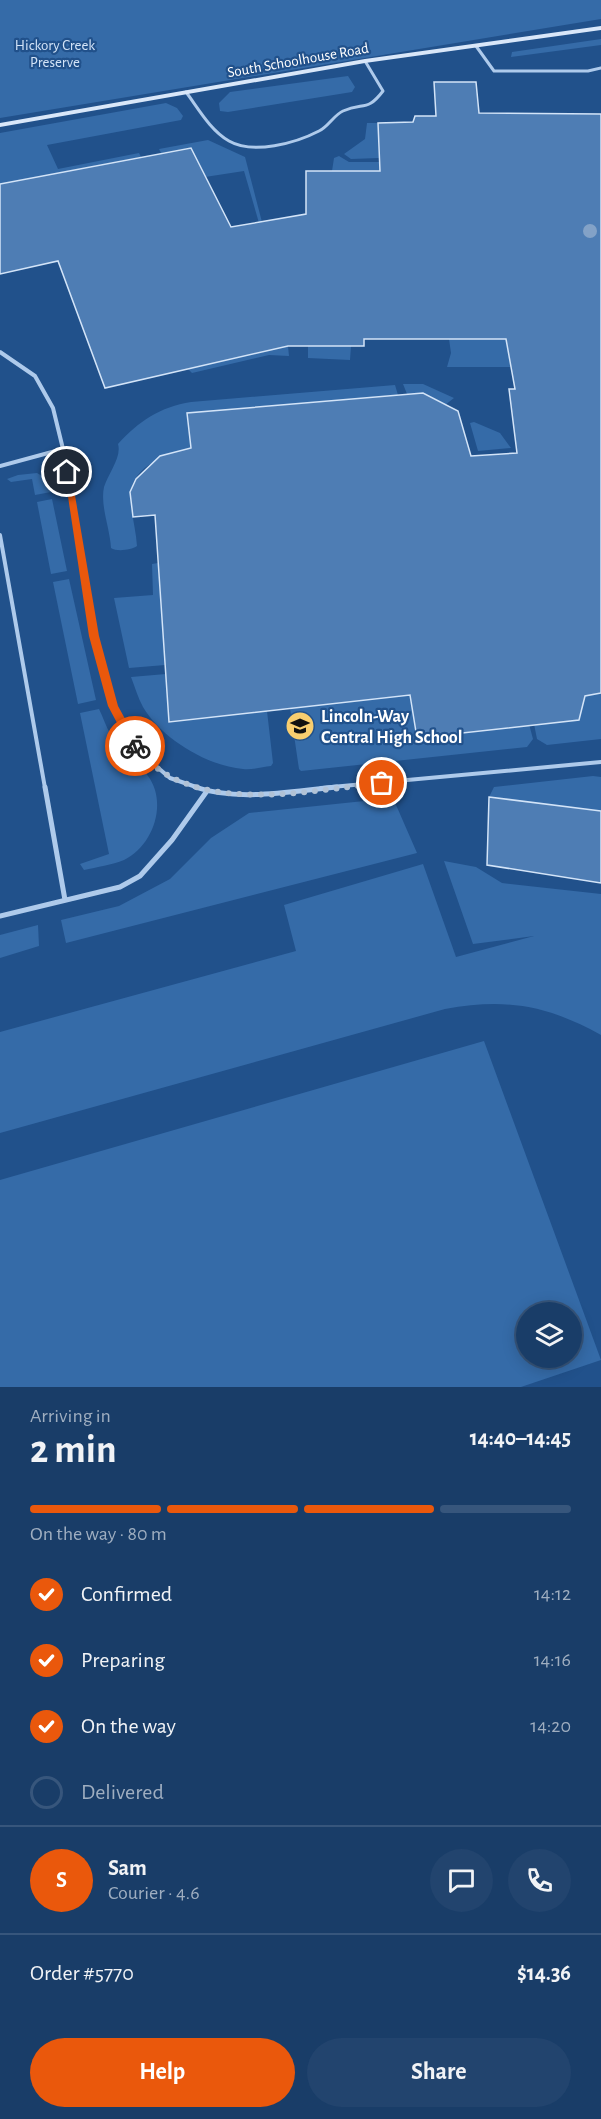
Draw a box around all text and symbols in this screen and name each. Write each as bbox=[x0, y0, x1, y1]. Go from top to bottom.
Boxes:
park label: Hickory Creek Preserve bbox=[15, 38, 95, 70]
street label: South Schoolhouse Road bbox=[226, 41, 370, 80]
pin bbox=[41, 446, 92, 497]
icon: home bbox=[50, 455, 83, 488]
place label: Lincoln-Way Central High School bbox=[321, 708, 463, 747]
school or university icon: Lincoln-Way Central High School bbox=[284, 710, 316, 742]
courier bbox=[105, 716, 165, 776]
icon: bike bbox=[119, 730, 152, 763]
pin bbox=[356, 757, 407, 808]
icon: bag bbox=[365, 766, 398, 799]
map controls bbox=[516, 1302, 582, 1368]
button: layers bbox=[516, 1302, 582, 1368]
text: Arriving in bbox=[30, 1406, 111, 1426]
text: 14:40–14:45 bbox=[470, 1427, 571, 1449]
text: 2 min bbox=[30, 1431, 117, 1470]
text: On the way · 80 m bbox=[30, 1524, 167, 1544]
icon: check bbox=[30, 1578, 63, 1611]
text: Confirmed bbox=[81, 1583, 172, 1605]
text: 14:12 bbox=[534, 1584, 571, 1604]
icon: check bbox=[30, 1644, 63, 1677]
text: Preparing bbox=[81, 1649, 165, 1671]
text: 14:16 bbox=[534, 1650, 571, 1670]
icon: check bbox=[30, 1710, 63, 1743]
text: On the way bbox=[81, 1715, 176, 1737]
text: 14:20 bbox=[530, 1716, 571, 1736]
text: Delivered bbox=[81, 1781, 164, 1803]
button: chat bbox=[430, 1849, 493, 1912]
button: phone bbox=[508, 1849, 571, 1912]
text: Sam bbox=[108, 1857, 147, 1879]
text: S bbox=[56, 1869, 67, 1891]
text: Courier · 4.6 bbox=[108, 1883, 200, 1903]
text: Order #5770 bbox=[30, 1962, 134, 1984]
text: $14.36 bbox=[517, 1962, 571, 1984]
button: Help bbox=[30, 2038, 295, 2107]
button: Share bbox=[307, 2038, 571, 2107]

